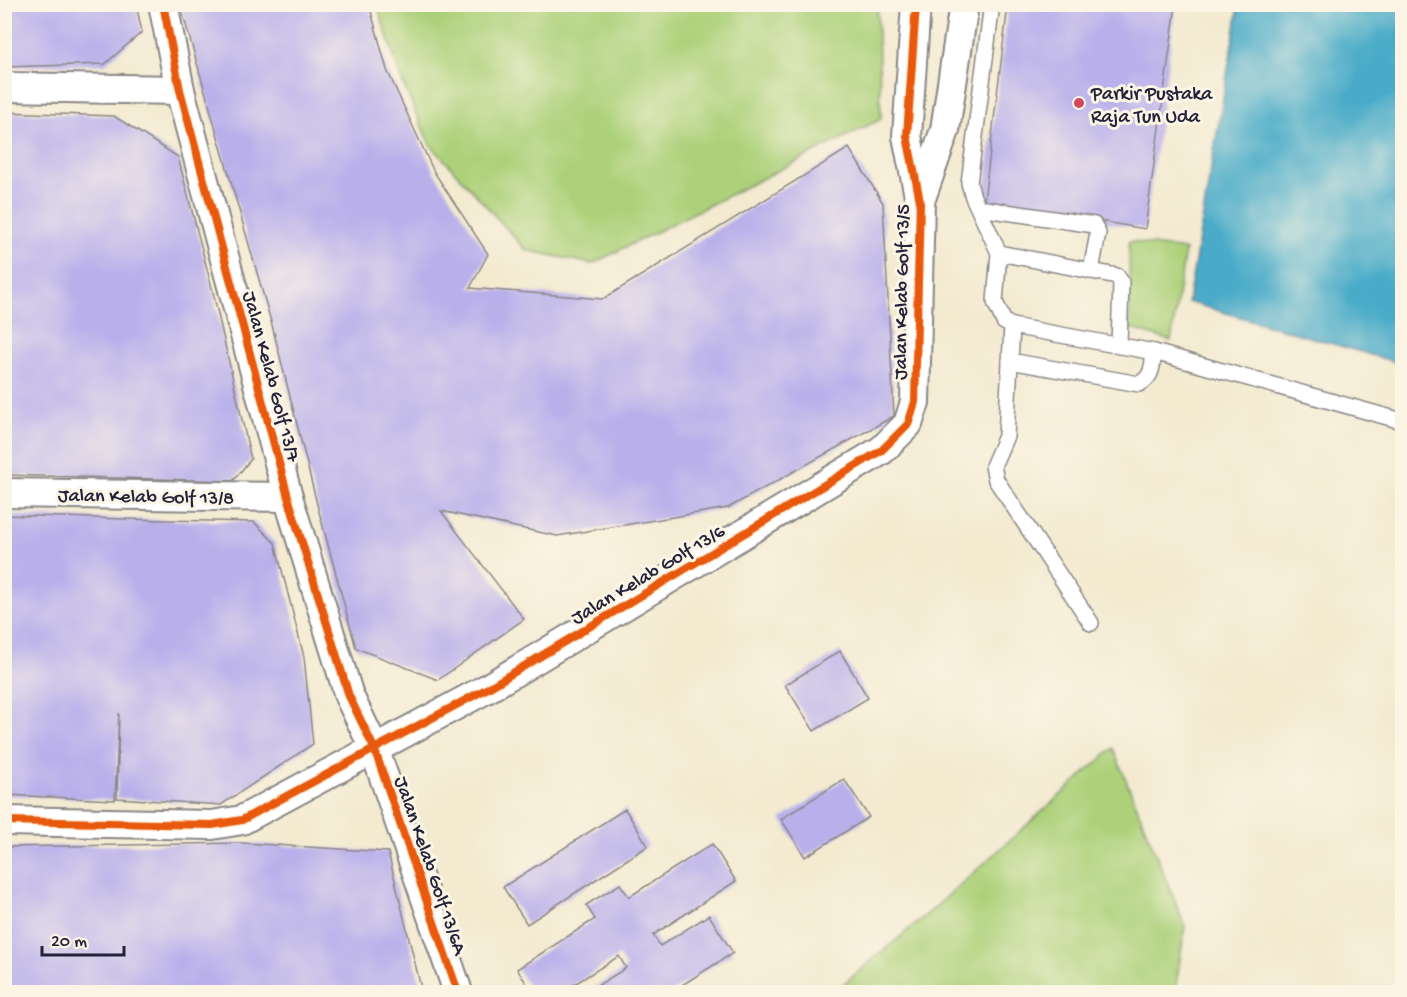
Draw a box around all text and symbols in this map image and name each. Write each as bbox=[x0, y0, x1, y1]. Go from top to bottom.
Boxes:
place label: Parkir Pustaka Raja Tun Uda bbox=[1090, 84, 1213, 130]
marker: Parkir Pustaka Raja Tun Uda bbox=[1072, 96, 1086, 110]
street label: Jalan Kelab Golf 13/5 bbox=[890, 204, 917, 380]
street label: Jalan Kelab Golf 13/7 bbox=[236, 289, 304, 465]
street label: Jalan Kelab Golf 13/8 bbox=[58, 485, 234, 512]
street label: Jalan Kelab Golf 13/6 bbox=[568, 521, 731, 631]
street label: Jalan Kelab Golf 13/6A bbox=[387, 774, 470, 959]
scale bar bbox=[42, 919, 124, 957]
text: 20 m bbox=[51, 932, 87, 953]

